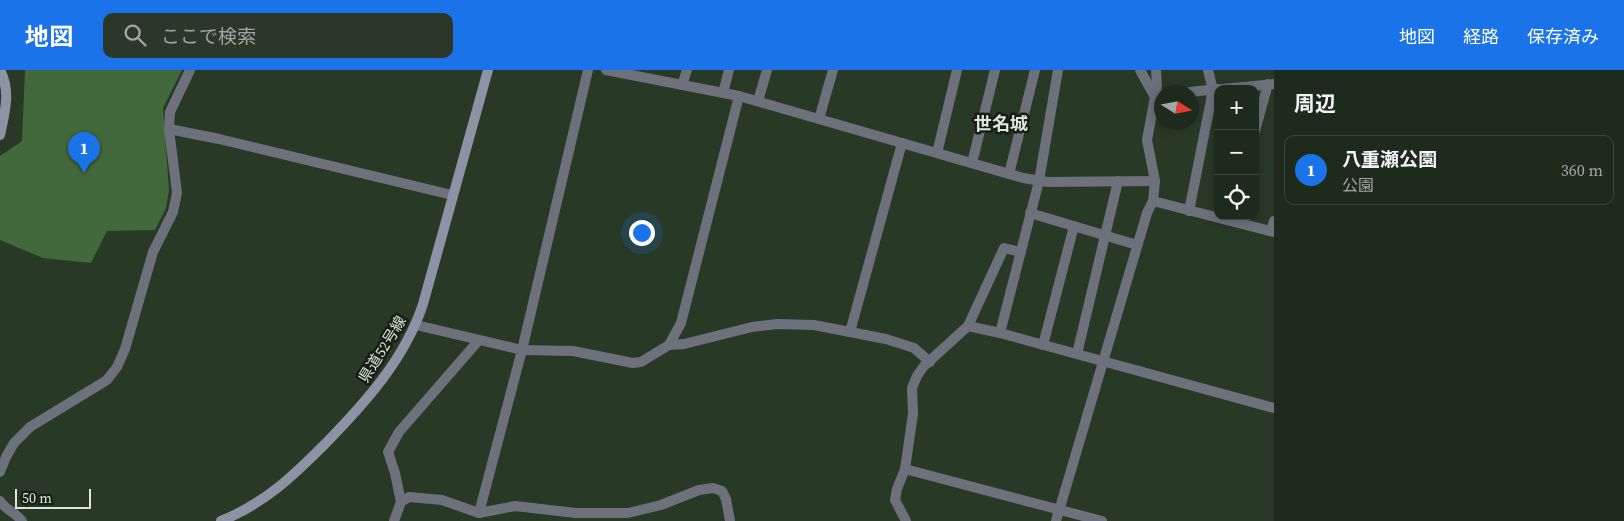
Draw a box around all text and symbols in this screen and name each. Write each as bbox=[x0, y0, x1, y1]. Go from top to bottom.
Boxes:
search box bbox=[103, 13, 453, 58]
text: 地図 bbox=[25, 20, 73, 53]
icon: search bbox=[121, 21, 149, 49]
text: ここで検索 bbox=[161, 23, 256, 49]
text: 地図 bbox=[1399, 24, 1435, 49]
text: 経路 bbox=[1463, 24, 1499, 49]
text: 保存済み bbox=[1527, 24, 1599, 49]
north arrow bbox=[1154, 85, 1199, 130]
map controls bbox=[1214, 85, 1259, 220]
button: + bbox=[1214, 85, 1259, 130]
text: 周辺 bbox=[1294, 89, 1336, 118]
district label: 世名城 bbox=[974, 111, 1028, 136]
button: − bbox=[1214, 130, 1259, 175]
pin: 1 bbox=[68, 132, 100, 173]
text: 八重瀬公園 bbox=[1342, 146, 1437, 172]
text: 1 bbox=[1307, 159, 1315, 181]
text: 360 m bbox=[1561, 159, 1603, 181]
text: 公園 bbox=[1342, 174, 1374, 196]
button: locate bbox=[1214, 175, 1259, 220]
your location bbox=[629, 220, 655, 246]
street label: 県道52号線 bbox=[353, 312, 411, 386]
scale bar bbox=[15, 486, 91, 509]
text: 50 m bbox=[22, 488, 52, 508]

